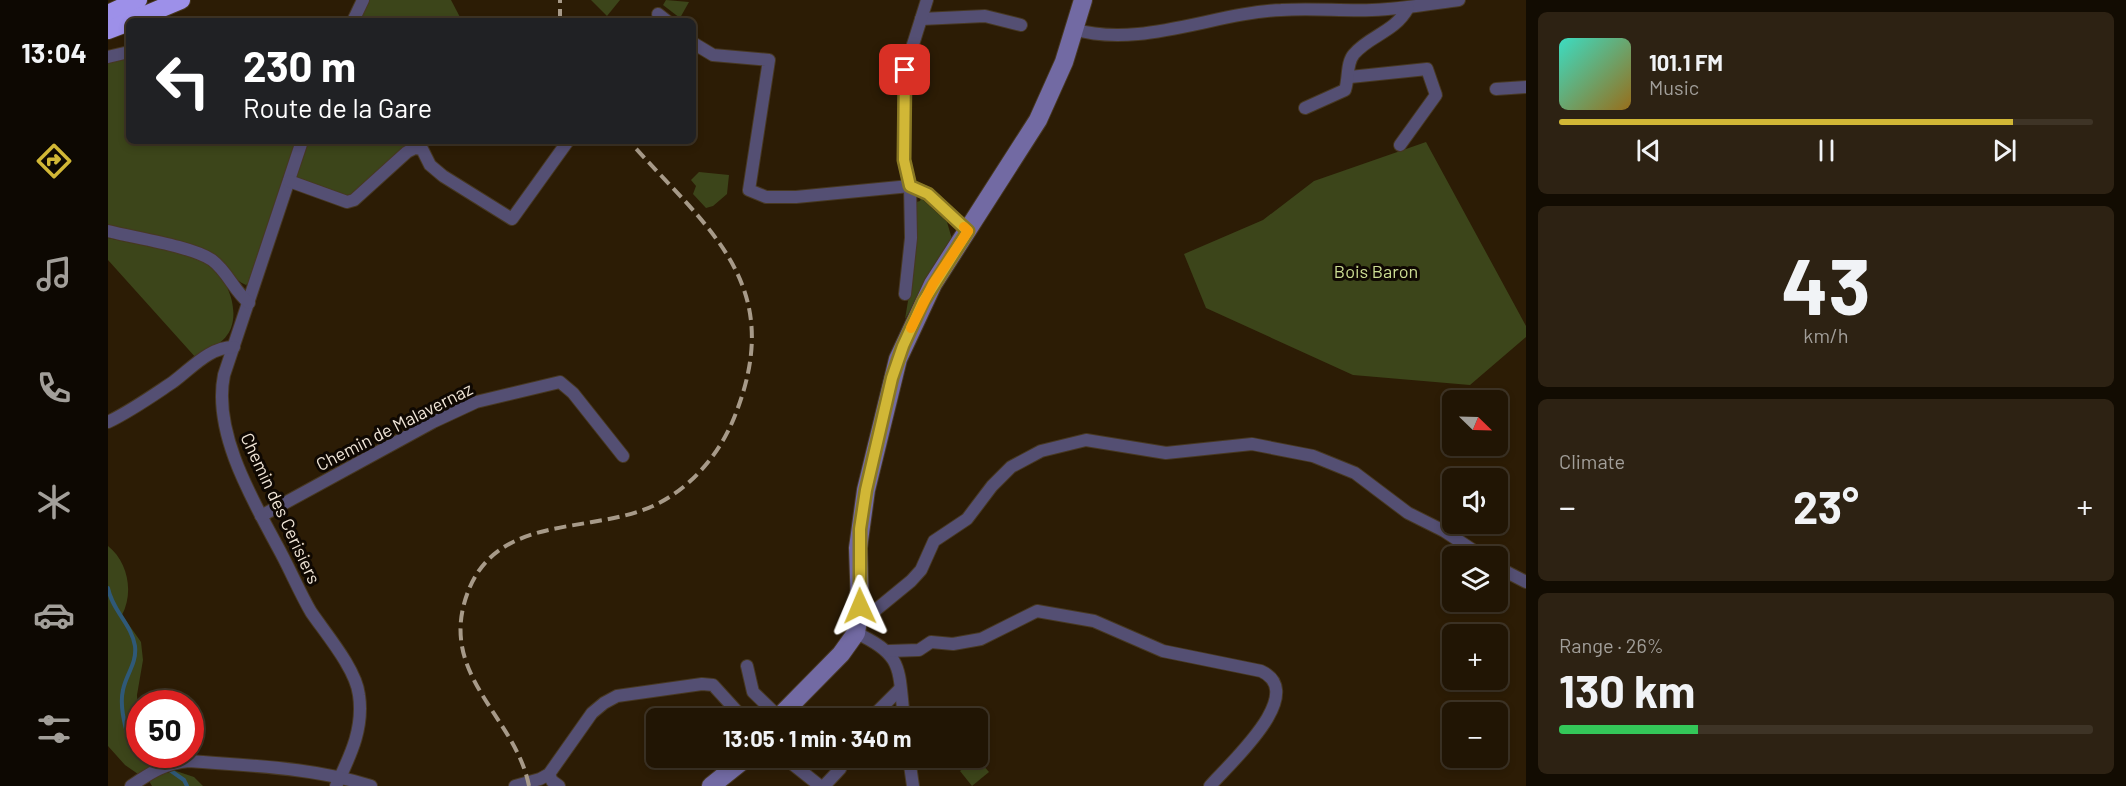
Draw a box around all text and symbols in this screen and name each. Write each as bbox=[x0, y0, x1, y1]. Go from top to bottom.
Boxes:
text: 13:04 bbox=[21, 36, 87, 68]
text: 230 m bbox=[243, 40, 356, 90]
icon: left bbox=[144, 42, 222, 120]
pin bbox=[879, 44, 930, 95]
text: 101.1 FM bbox=[1649, 49, 1723, 75]
icon: arrive bbox=[888, 53, 921, 86]
text: Music bbox=[1649, 75, 1699, 99]
text: Route de la Gare bbox=[243, 91, 432, 123]
icon: previous bbox=[1632, 134, 1665, 167]
icon: pause bbox=[1810, 134, 1843, 167]
icon: next bbox=[1988, 134, 2021, 167]
icon: directions bbox=[33, 140, 75, 182]
text: 43 bbox=[1781, 237, 1871, 331]
icon: music bbox=[33, 253, 75, 295]
park label: Bois Baron bbox=[1334, 260, 1418, 282]
text: km/h bbox=[1803, 323, 1849, 347]
icon: phone bbox=[33, 367, 75, 409]
street label: Chemin de Malavernaz bbox=[312, 377, 476, 475]
north arrow bbox=[1442, 390, 1508, 456]
map controls bbox=[1442, 390, 1508, 768]
street label: Chemin des Cerisiers bbox=[236, 429, 326, 587]
text: Climate bbox=[1559, 449, 1625, 473]
button: sound bbox=[1442, 468, 1508, 534]
text: 23° bbox=[1793, 479, 1859, 533]
icon: climate bbox=[33, 481, 75, 523]
text: − bbox=[1559, 486, 1576, 526]
text: + bbox=[2076, 486, 2093, 526]
button: layers bbox=[1442, 546, 1508, 612]
position arrow bbox=[828, 574, 892, 638]
icon: car bbox=[33, 594, 75, 636]
button: + bbox=[1442, 624, 1508, 690]
text: Range · 26% bbox=[1559, 633, 1664, 657]
text: 130 km bbox=[1559, 663, 1695, 717]
speed limit sign: 50 bbox=[126, 690, 204, 768]
button: − bbox=[1442, 702, 1508, 768]
icon: filters bbox=[33, 708, 75, 750]
text: 13:05 · 1 min · 340 m bbox=[723, 725, 911, 751]

